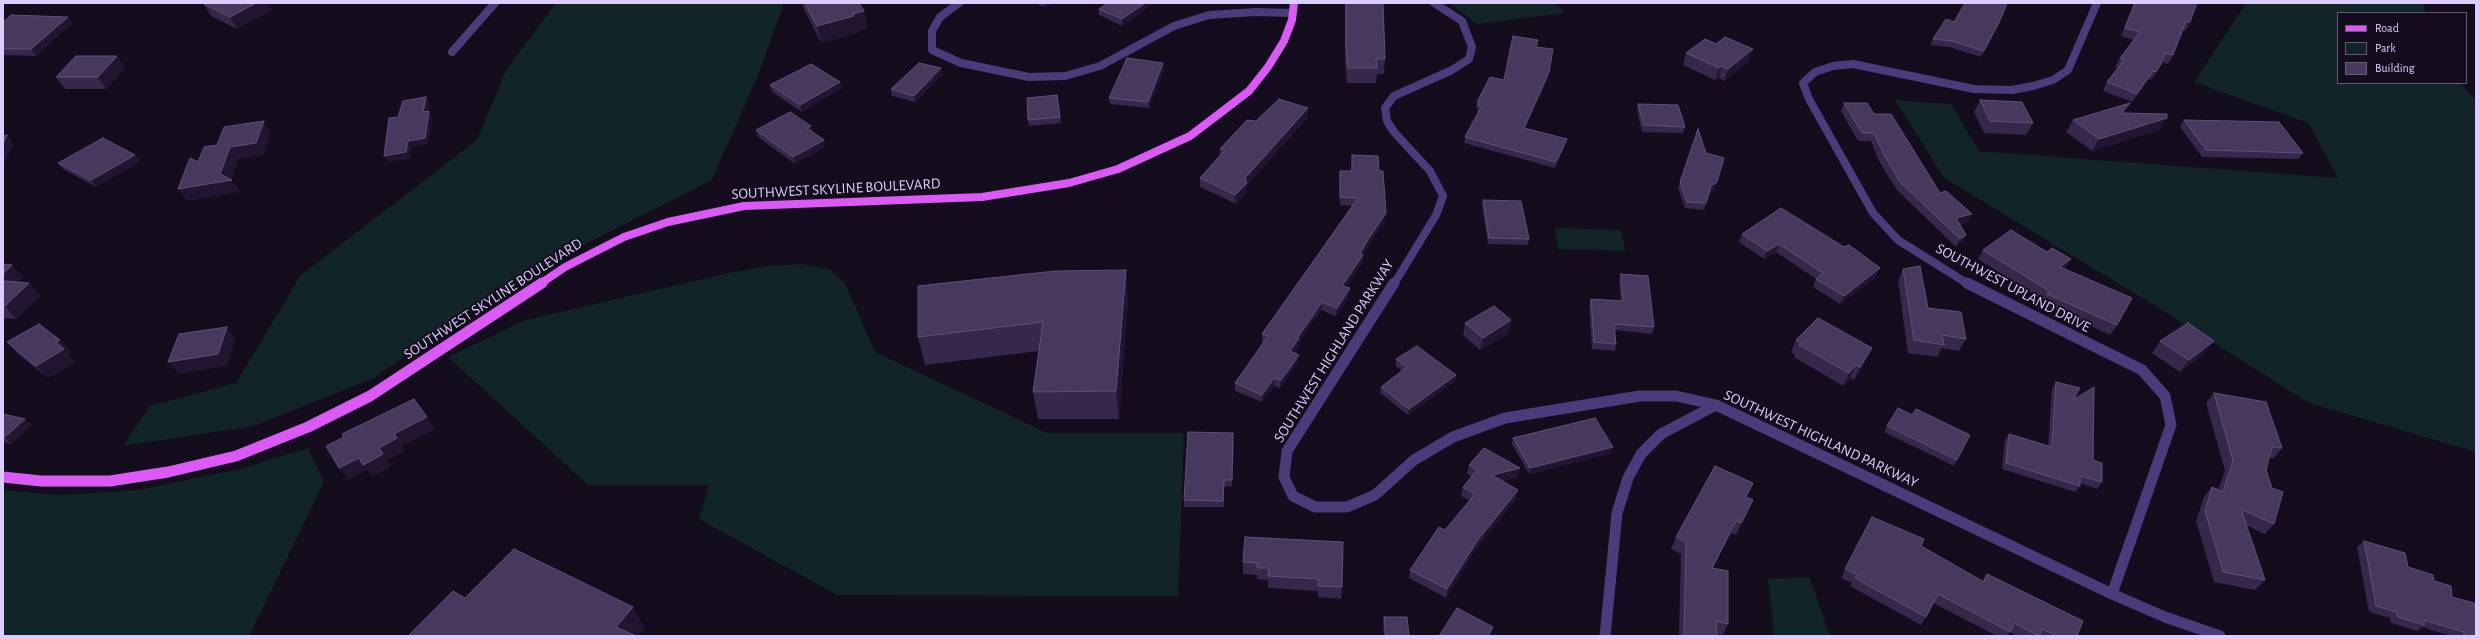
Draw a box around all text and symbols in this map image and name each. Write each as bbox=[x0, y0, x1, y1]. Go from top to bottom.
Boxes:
legend bbox=[2337, 12, 2467, 84]
text: Road bbox=[2375, 22, 2399, 34]
text: Park bbox=[2375, 42, 2396, 54]
text: Building bbox=[2375, 62, 2415, 74]
street label: SOUTHWEST SKYLINE BOULEVARD bbox=[731, 175, 941, 203]
street label: SOUTHWEST SKYLINE BOULEVARD bbox=[400, 234, 586, 364]
street label: SOUTHWEST UPLAND DRIVE bbox=[1933, 240, 2093, 336]
street label: SOUTHWEST HIGHLAND PARKWAY bbox=[1270, 256, 1398, 446]
street label: SOUTHWEST HIGHLAND PARKWAY bbox=[1721, 386, 1921, 492]

